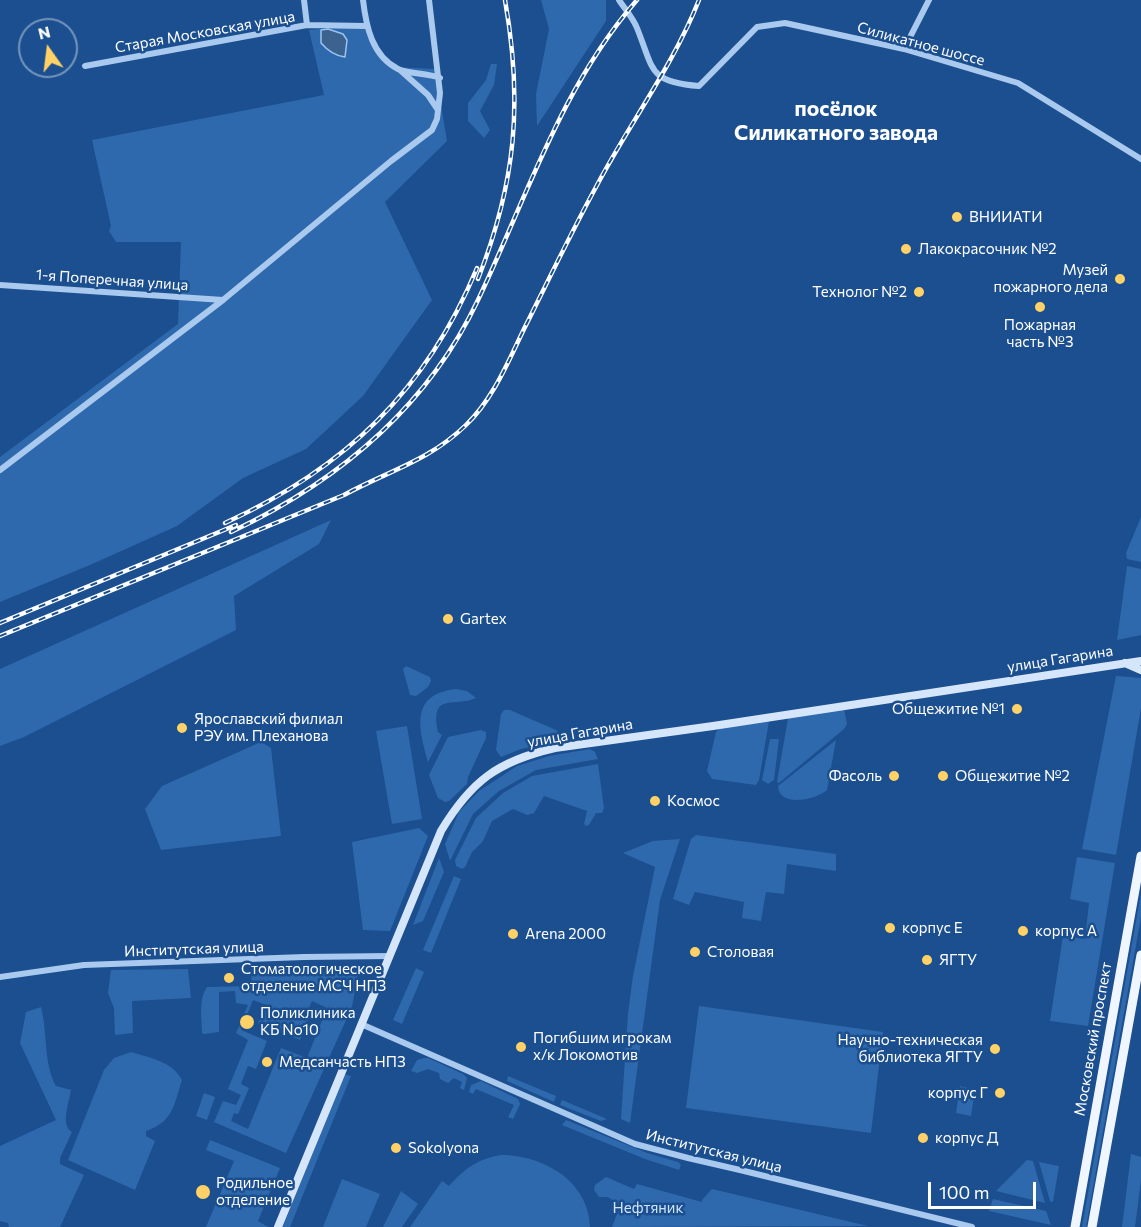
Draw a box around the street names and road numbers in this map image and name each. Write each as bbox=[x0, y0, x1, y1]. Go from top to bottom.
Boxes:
street label: Старая Московская улица bbox=[114, 7, 296, 57]
street label: Силикатное шоссе bbox=[855, 18, 987, 70]
street label: 1-я Поперечная улица bbox=[35, 266, 189, 294]
street label: улица Гагарина bbox=[1006, 642, 1114, 676]
street label: улица Гагарина bbox=[526, 715, 634, 751]
street label: Институтская улица bbox=[124, 938, 264, 960]
street label: Московский проспект bbox=[1071, 961, 1115, 1117]
street label: Институтская улица bbox=[644, 1125, 784, 1177]

